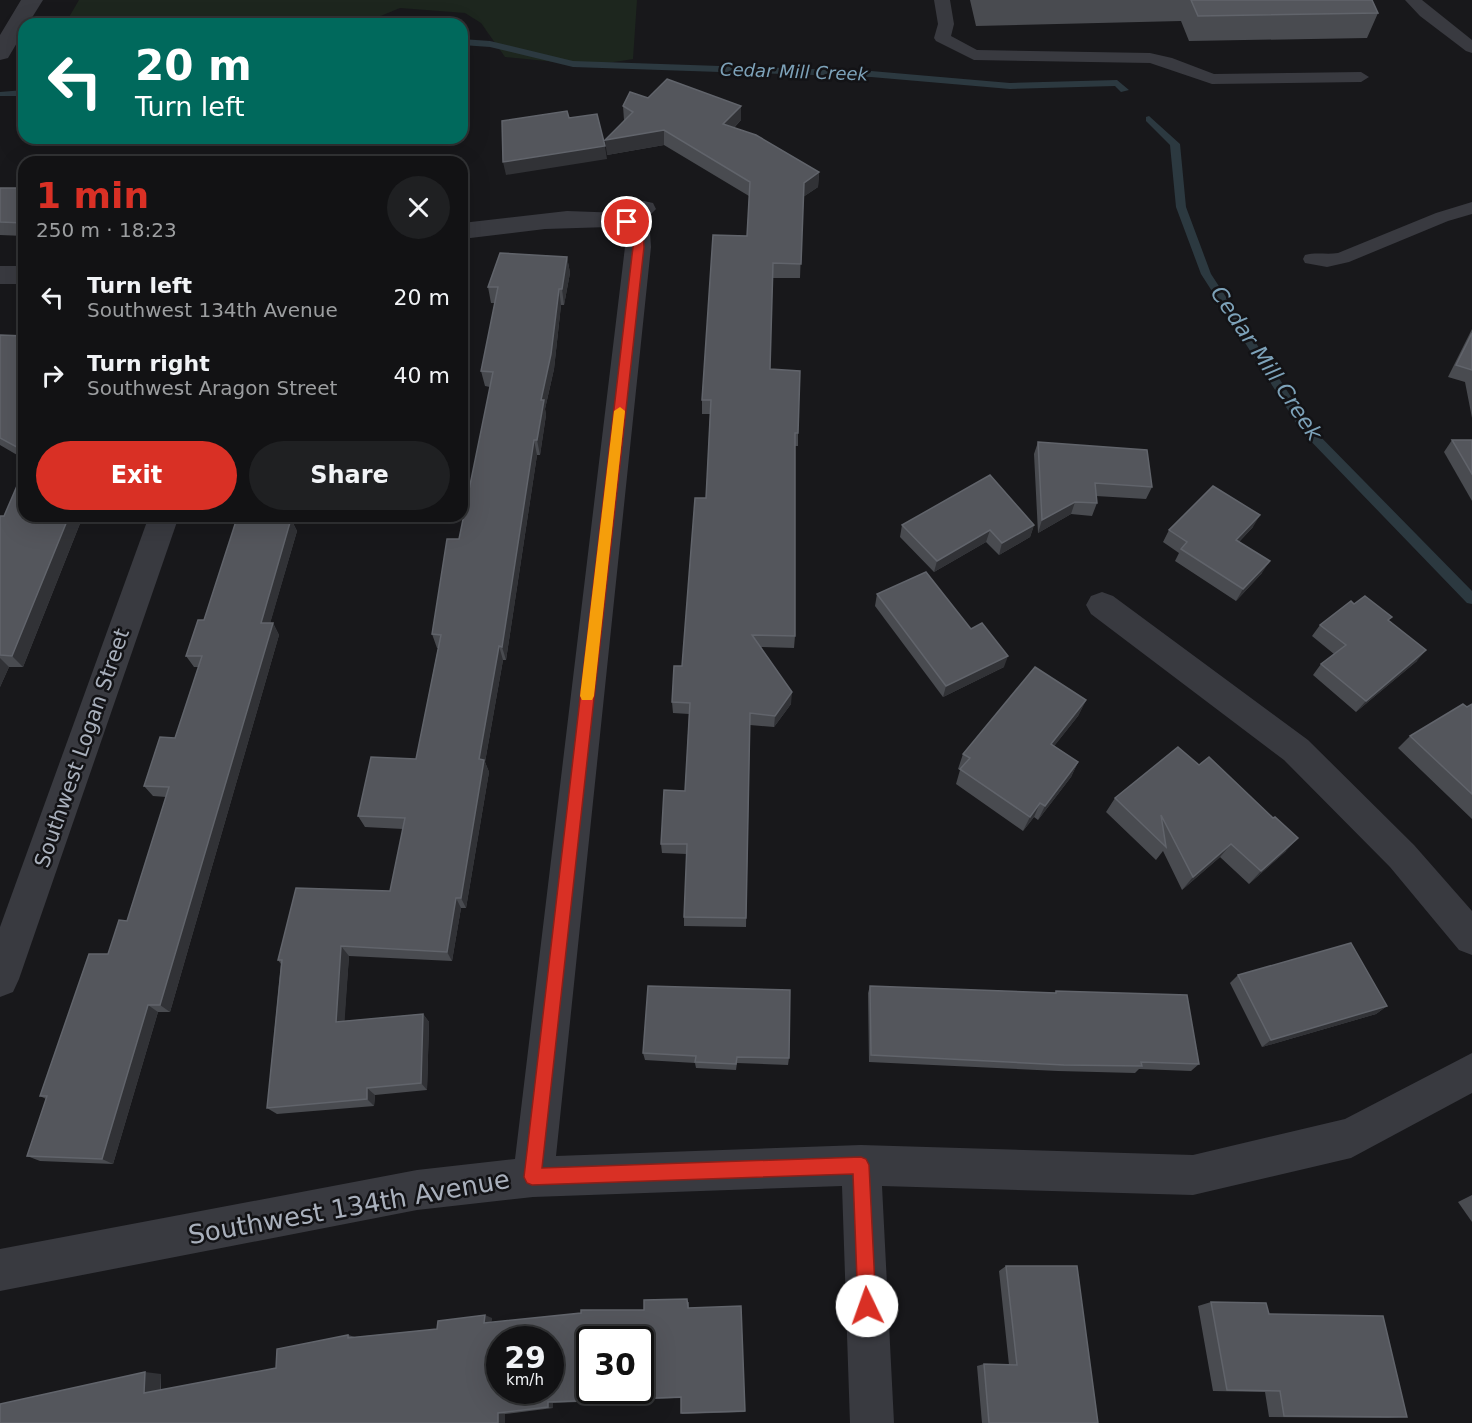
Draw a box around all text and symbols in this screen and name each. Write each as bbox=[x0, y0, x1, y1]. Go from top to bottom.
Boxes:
text: 20 m bbox=[135, 41, 252, 90]
icon: left bbox=[36, 42, 114, 120]
water label: Cedar Mill Creek bbox=[720, 58, 870, 85]
text: Turn left bbox=[135, 91, 245, 122]
text: 1 min bbox=[36, 175, 149, 216]
button: close bbox=[387, 176, 450, 239]
pin bbox=[601, 196, 652, 247]
icon: arrive bbox=[610, 205, 643, 238]
text: 250 m · 18:23 bbox=[36, 218, 177, 242]
text: Turn left bbox=[87, 273, 192, 298]
icon: left bbox=[36, 281, 69, 314]
water label: Cedar Mill Creek bbox=[1206, 281, 1328, 446]
text: 20 m bbox=[394, 285, 450, 310]
text: Southwest 134th Avenue bbox=[87, 298, 338, 322]
text: Turn right bbox=[87, 351, 210, 376]
icon: right bbox=[36, 359, 69, 392]
text: 40 m bbox=[394, 363, 450, 388]
text: Southwest Aragon Street bbox=[87, 376, 337, 400]
button: Exit bbox=[36, 441, 237, 510]
button: Share bbox=[249, 441, 450, 510]
street label: Southwest Logan Street bbox=[30, 625, 134, 871]
street label: Southwest 134th Avenue bbox=[186, 1164, 512, 1250]
position arrow bbox=[835, 1274, 899, 1338]
speed limit sign: 30 bbox=[576, 1326, 654, 1404]
text: 29 bbox=[504, 1340, 546, 1375]
text: km/h bbox=[506, 1371, 544, 1389]

